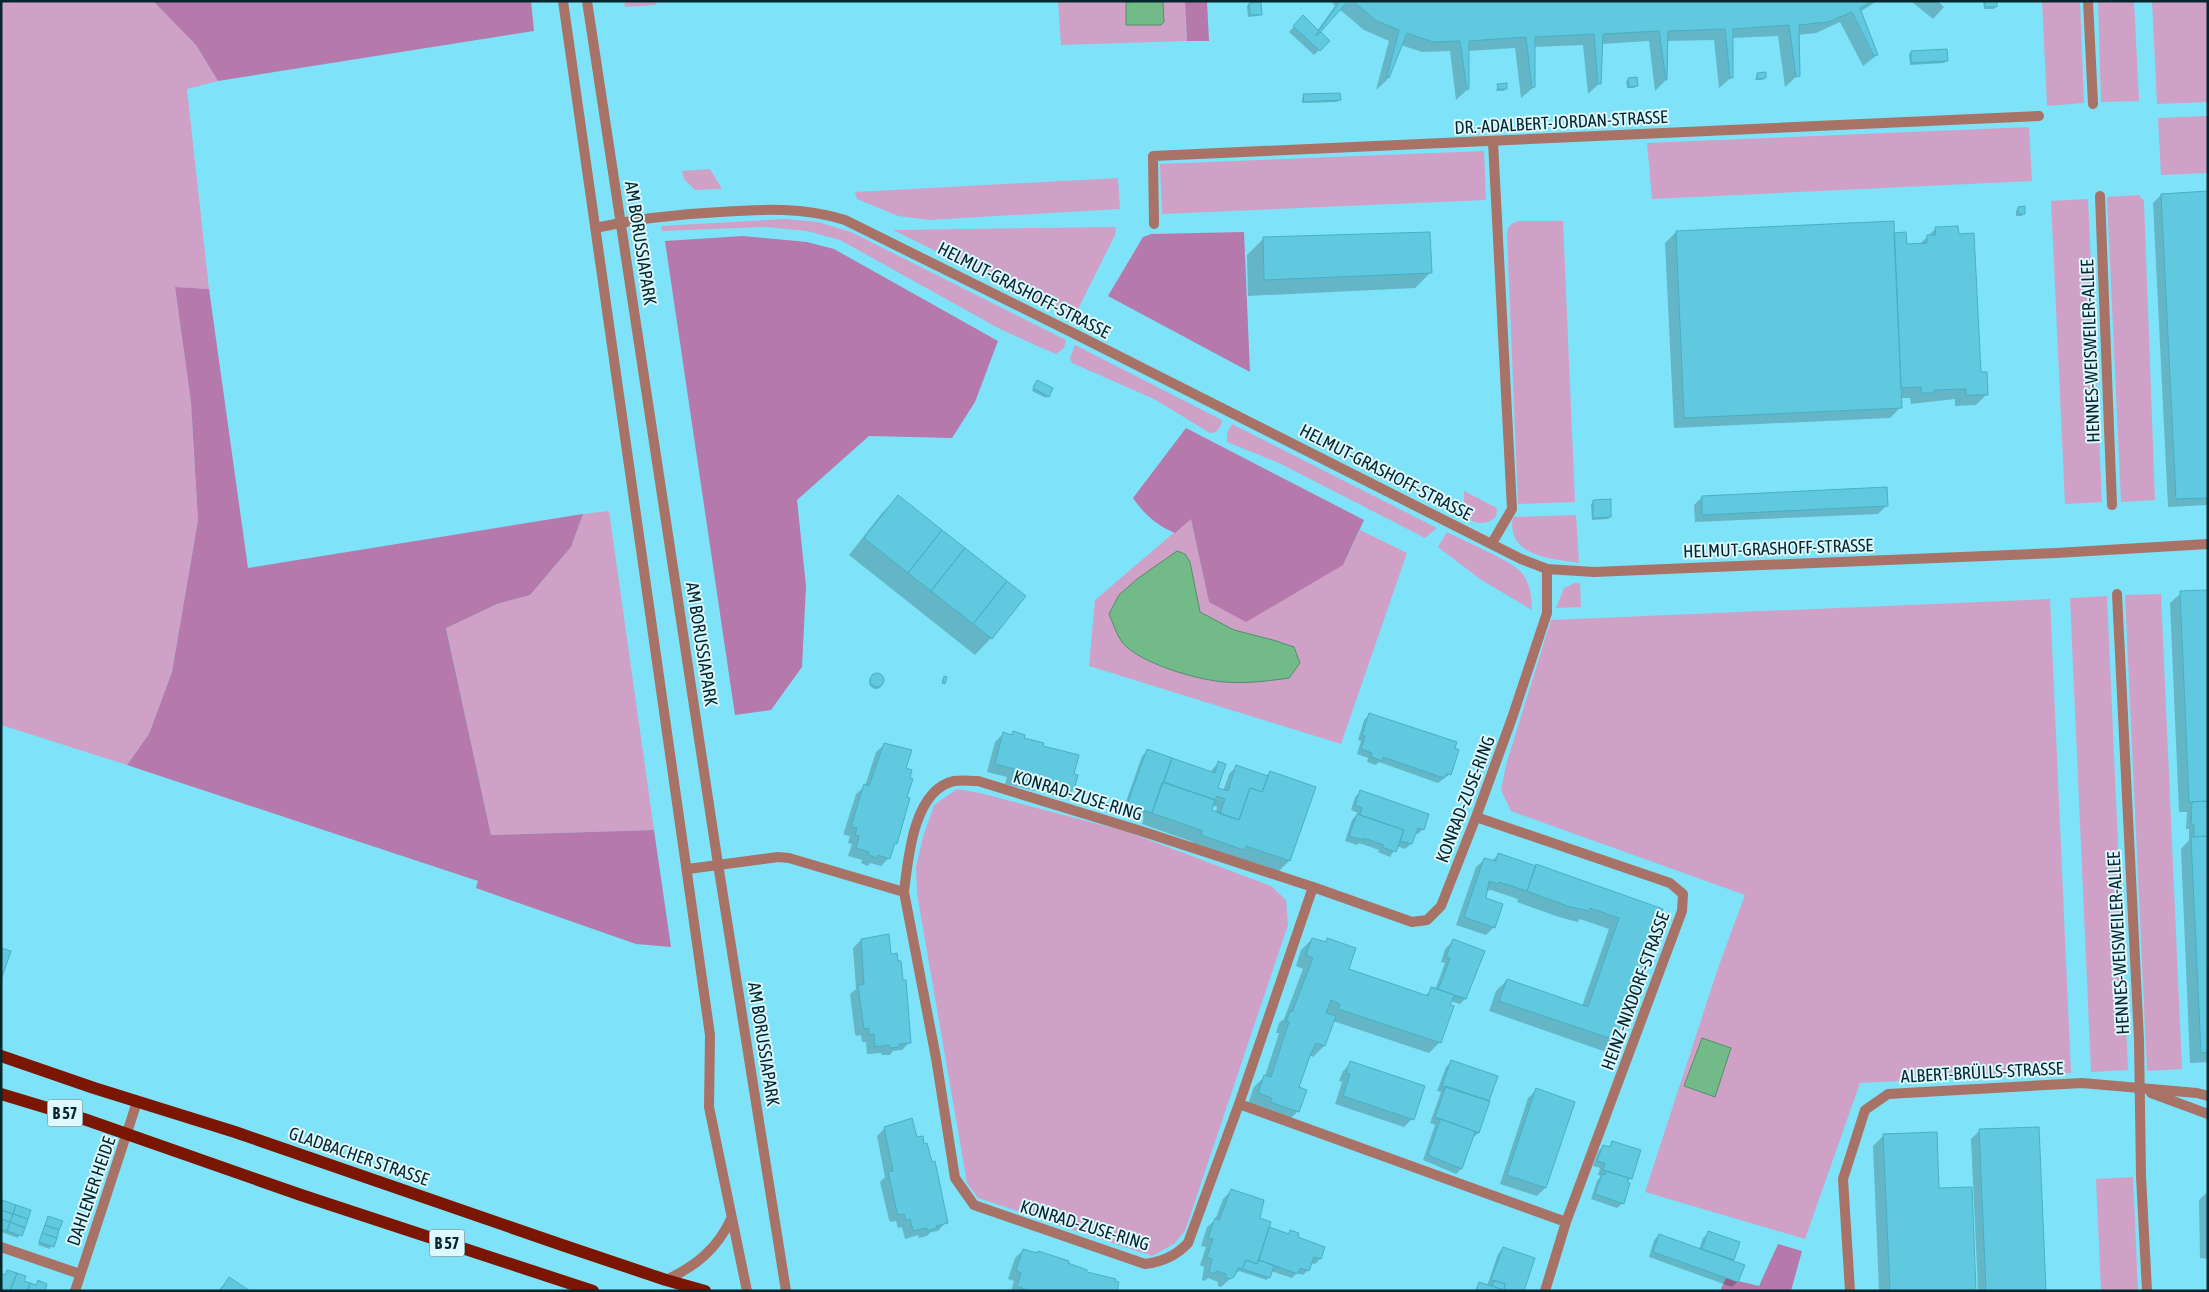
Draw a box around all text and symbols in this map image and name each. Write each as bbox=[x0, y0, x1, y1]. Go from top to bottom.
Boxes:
street label: DR.-ADALBERT-JORDAN-STRASSE bbox=[1454, 106, 1668, 138]
street label: AM BORUSSIAPARK bbox=[621, 179, 661, 307]
street label: HELMUT-GRASHOFF-STRASSE bbox=[934, 237, 1114, 343]
street label: HENNES-WEISWEILER-ALLEE bbox=[2076, 259, 2104, 443]
street label: HELMUT-GRASHOFF-STRASSE bbox=[1296, 419, 1476, 525]
street label: HELMUT-GRASHOFF-STRASSE bbox=[1683, 534, 1874, 562]
street label: AM BORUSSIAPARK bbox=[682, 580, 722, 708]
street label: KONRAD-ZUSE-RING bbox=[1431, 733, 1499, 865]
street label: KONRAD-ZUSE-RING bbox=[1011, 765, 1145, 825]
street label: HENNES-WEISWEILER-ALLEE bbox=[2103, 851, 2133, 1035]
street label: HEINZ-NIXDORF-STRASSE bbox=[1597, 909, 1673, 1073]
street label: AM BORUSSIAPARK bbox=[744, 980, 784, 1108]
street label: ALBERT-BRÜLLS-STRASSE bbox=[1900, 1057, 2064, 1087]
road number: B 57 bbox=[48, 1100, 82, 1126]
street label: GLADBACHER STRASSE bbox=[286, 1122, 432, 1190]
street label: DAHLENER HEIDE bbox=[62, 1133, 120, 1248]
street label: KONRAD-ZUSE-RING bbox=[1018, 1195, 1152, 1255]
road number: B 57 bbox=[430, 1230, 464, 1256]

